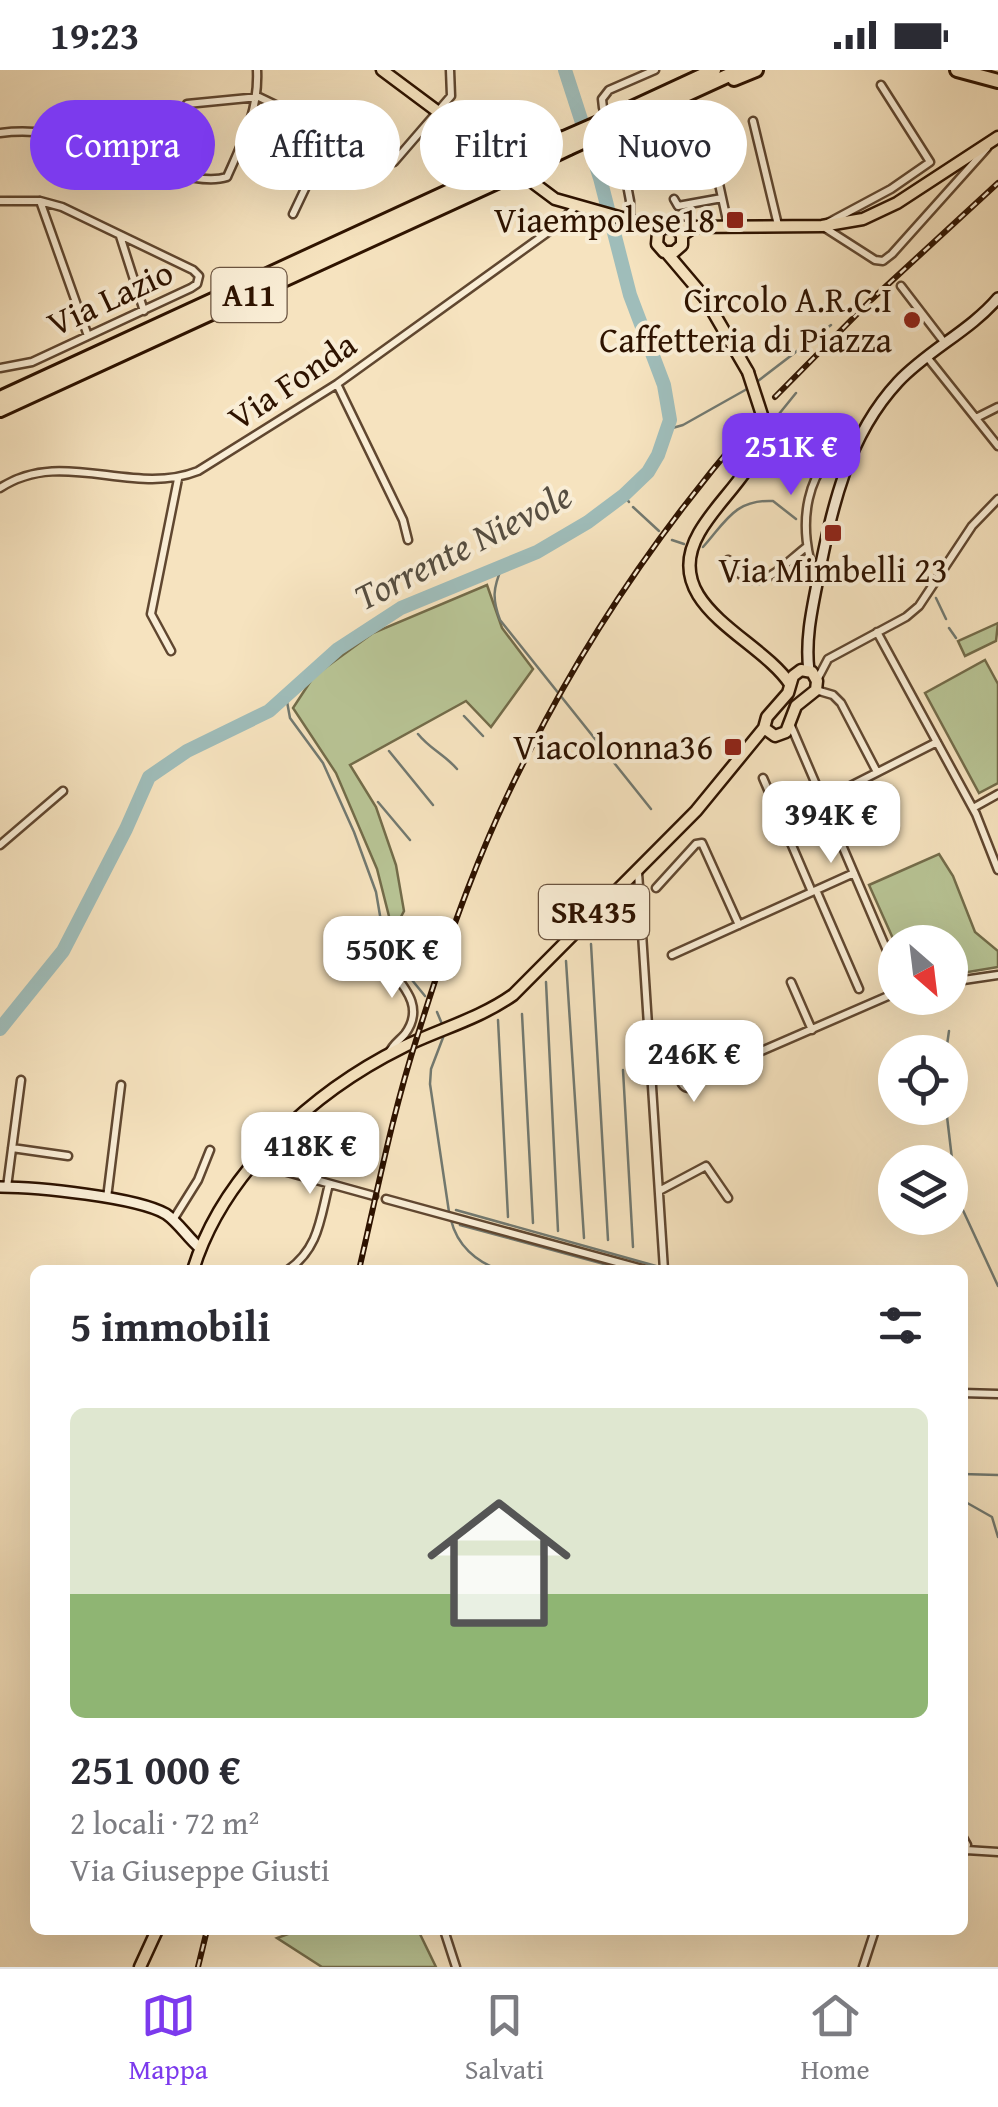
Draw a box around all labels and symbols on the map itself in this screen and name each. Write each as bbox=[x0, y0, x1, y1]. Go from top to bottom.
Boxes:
place label: Viaempolese18 bbox=[494, 194, 715, 245]
marker: Viaempolese18 bbox=[724, 209, 746, 231]
street label: Via Lazio bbox=[38, 246, 181, 349]
road number: A11 bbox=[212, 268, 286, 322]
place label: Circolo A.R.C.I Caffetteria di Piazza bbox=[599, 274, 892, 365]
marker: Circolo A.R.C.I Caffetteria di Piazza bbox=[901, 309, 923, 331]
street label: Via Fonda bbox=[217, 319, 367, 442]
pin: 251K € bbox=[710, 413, 872, 498]
water label: Torrente Nievole bbox=[344, 466, 581, 624]
marker: Via Mimbelli 23 bbox=[822, 522, 844, 544]
place label: Via Mimbelli 23 bbox=[718, 544, 948, 595]
place label: Viacolonna36 bbox=[513, 721, 713, 772]
marker: Viacolonna36 bbox=[722, 736, 744, 758]
pin: 394K € bbox=[750, 781, 912, 866]
road number: SR435 bbox=[539, 885, 649, 939]
pin: 550K € bbox=[311, 916, 473, 1001]
north arrow bbox=[878, 925, 968, 1015]
pin: 246K € bbox=[613, 1020, 775, 1105]
pin: 418K € bbox=[229, 1112, 391, 1197]

